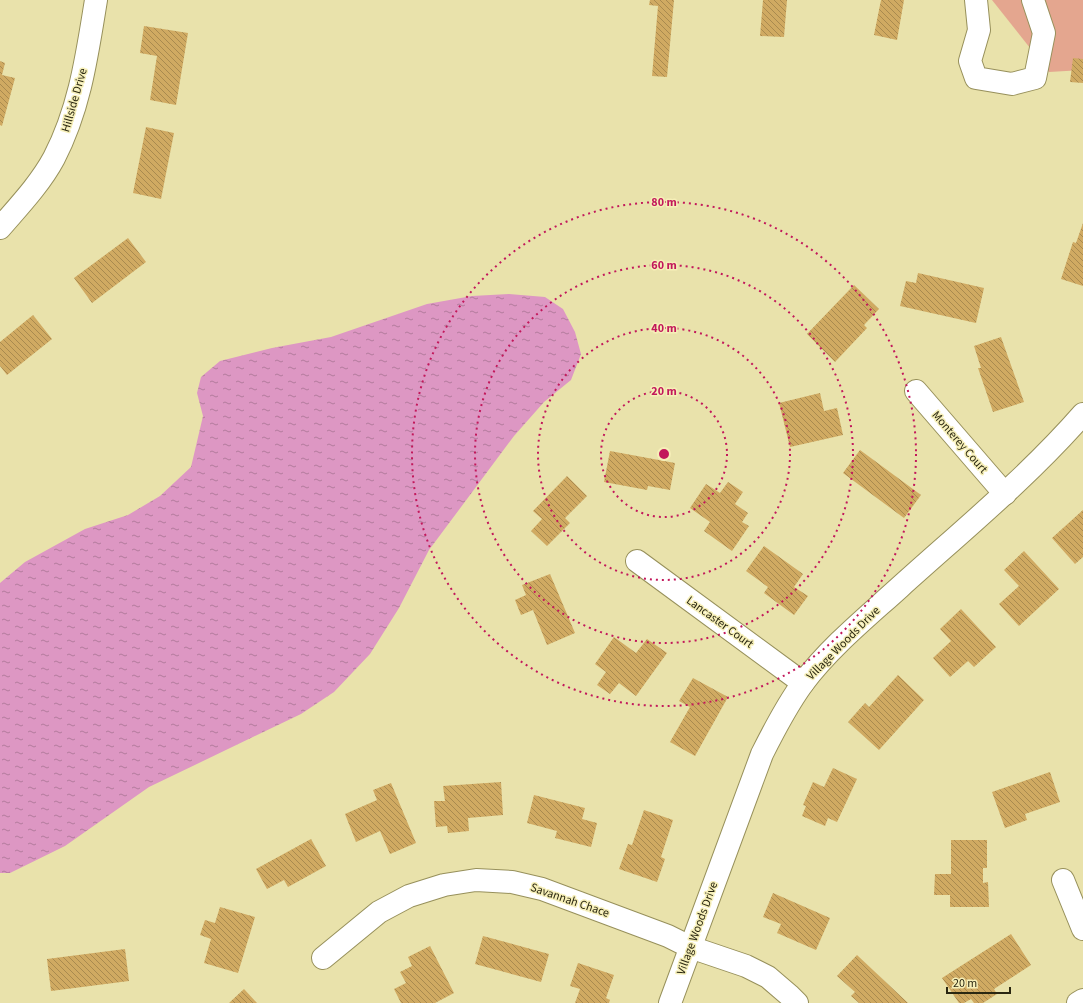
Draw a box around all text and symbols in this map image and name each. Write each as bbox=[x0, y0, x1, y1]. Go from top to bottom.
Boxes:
street label: Hillside Drive bbox=[57, 66, 92, 134]
text: 80 m bbox=[651, 194, 677, 211]
text: 60 m bbox=[651, 257, 677, 274]
text: 40 m bbox=[651, 320, 677, 337]
text: 20 m bbox=[651, 383, 677, 400]
street label: Monterey Court bbox=[928, 407, 992, 477]
centre of rings bbox=[657, 447, 671, 461]
street label: Lancaster Court bbox=[683, 592, 757, 653]
street label: Village Woods Drive bbox=[803, 603, 884, 684]
street label: Savannah Chace bbox=[528, 879, 612, 922]
street label: Village Woods Drive bbox=[673, 879, 722, 977]
scale bar bbox=[947, 969, 1010, 995]
text: 20 m bbox=[953, 975, 977, 992]

